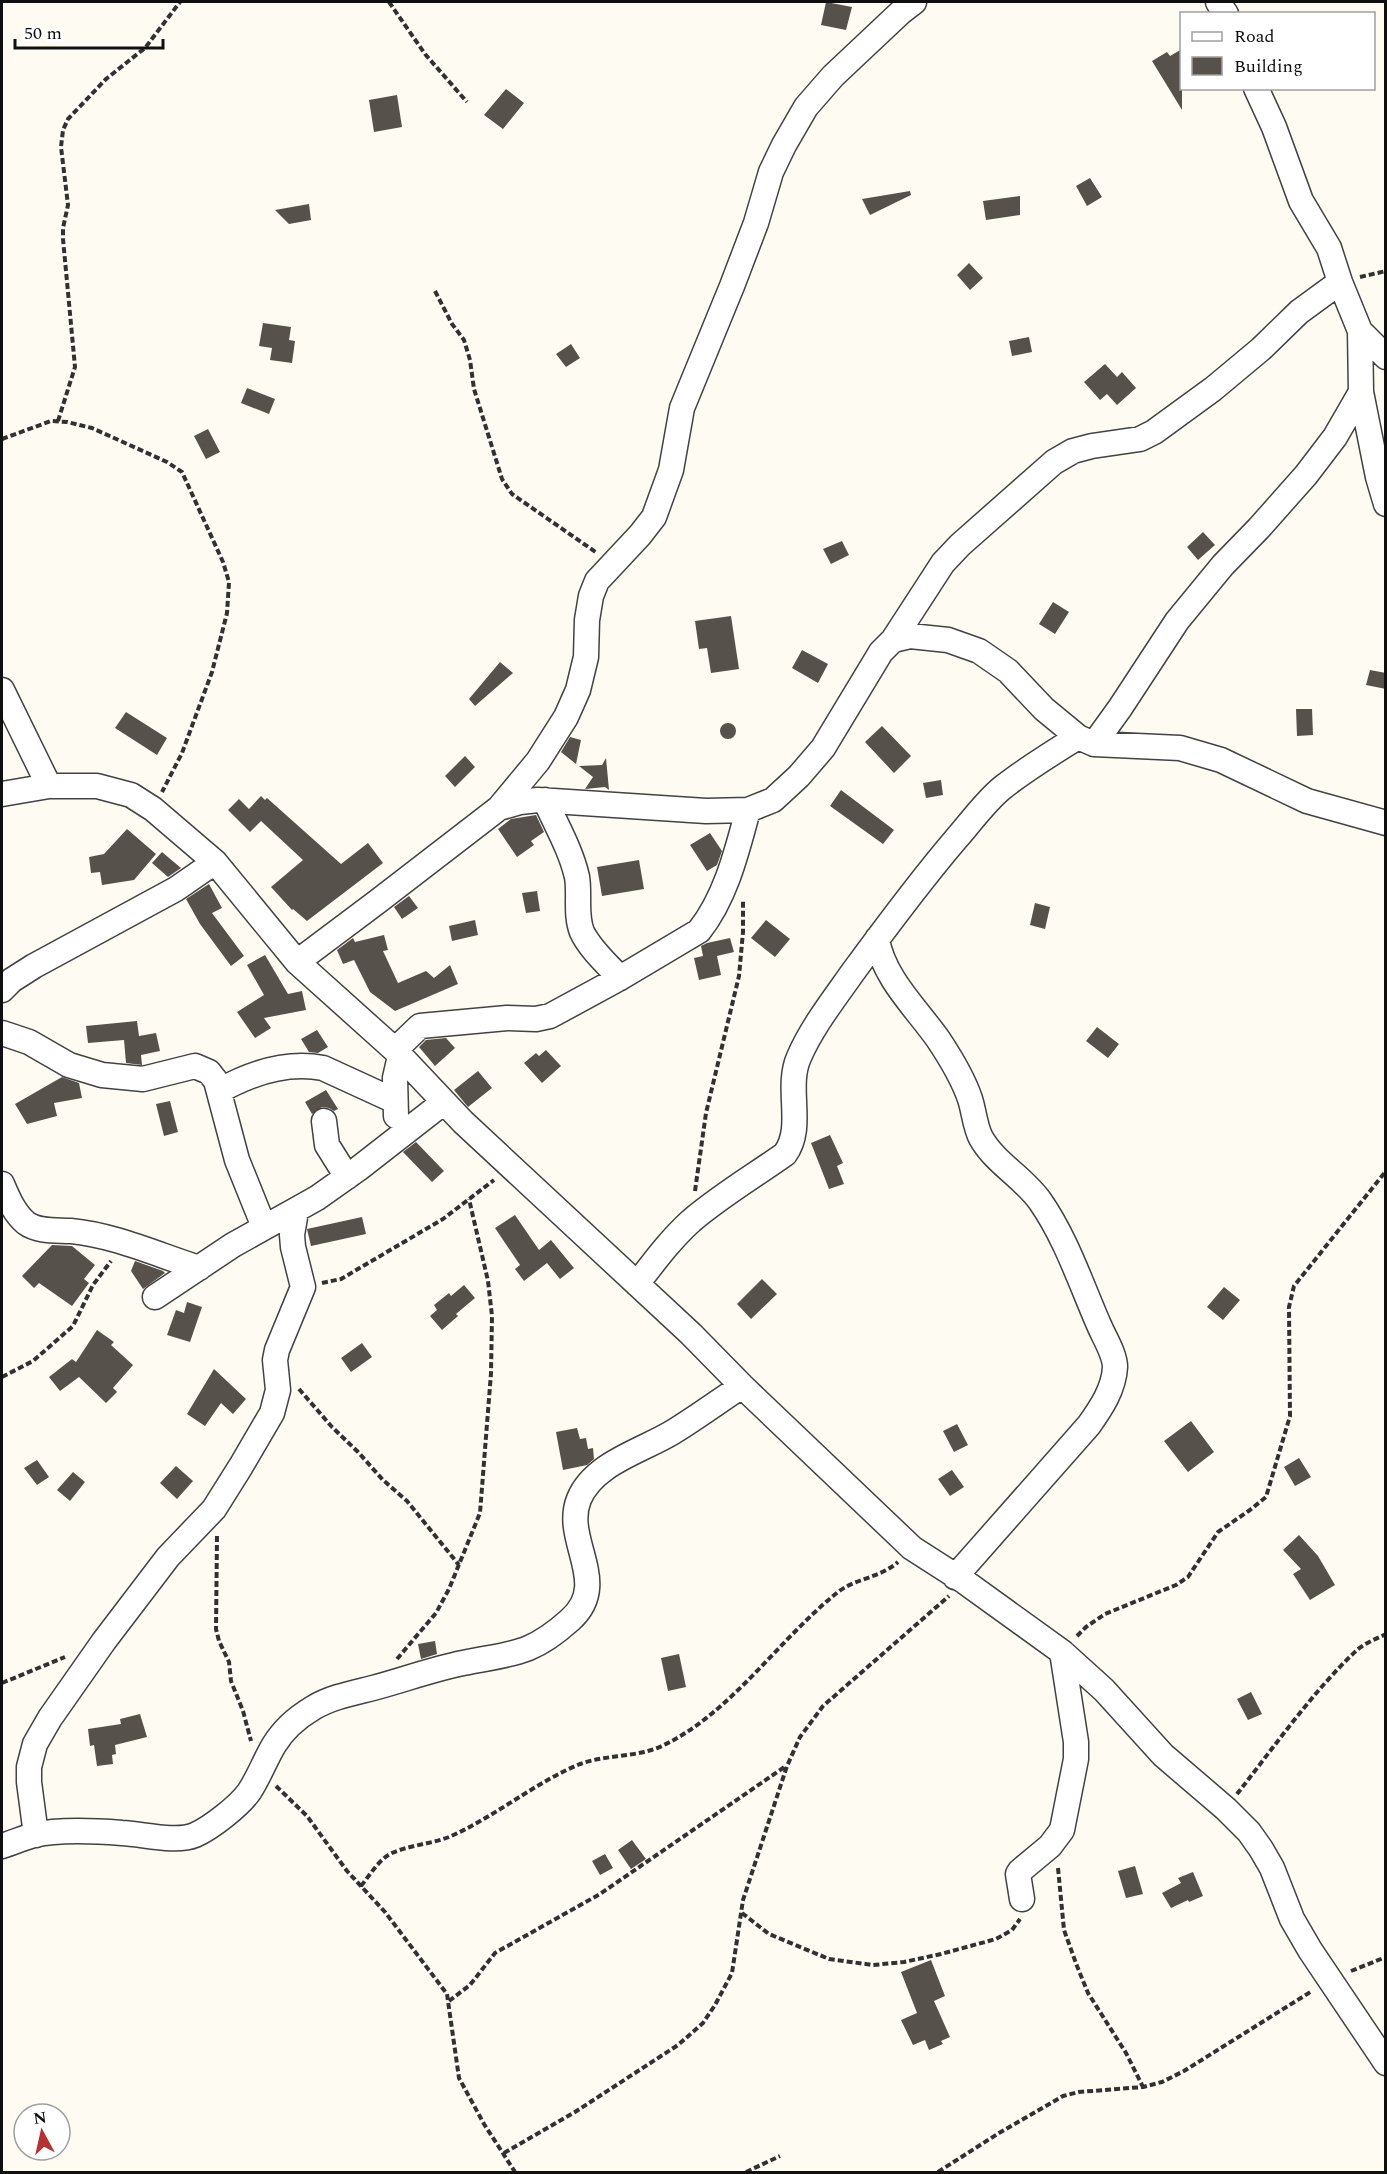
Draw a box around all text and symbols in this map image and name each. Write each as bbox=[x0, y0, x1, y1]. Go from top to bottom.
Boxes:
scale bar bbox=[15, 12, 164, 50]
legend bbox=[1180, 12, 1375, 90]
text: 50 m bbox=[24, 20, 62, 47]
text: Road bbox=[1234, 23, 1275, 50]
text: Building bbox=[1234, 53, 1303, 80]
north arrow bbox=[12, 2102, 72, 2162]
text: N bbox=[32, 2105, 48, 2131]

